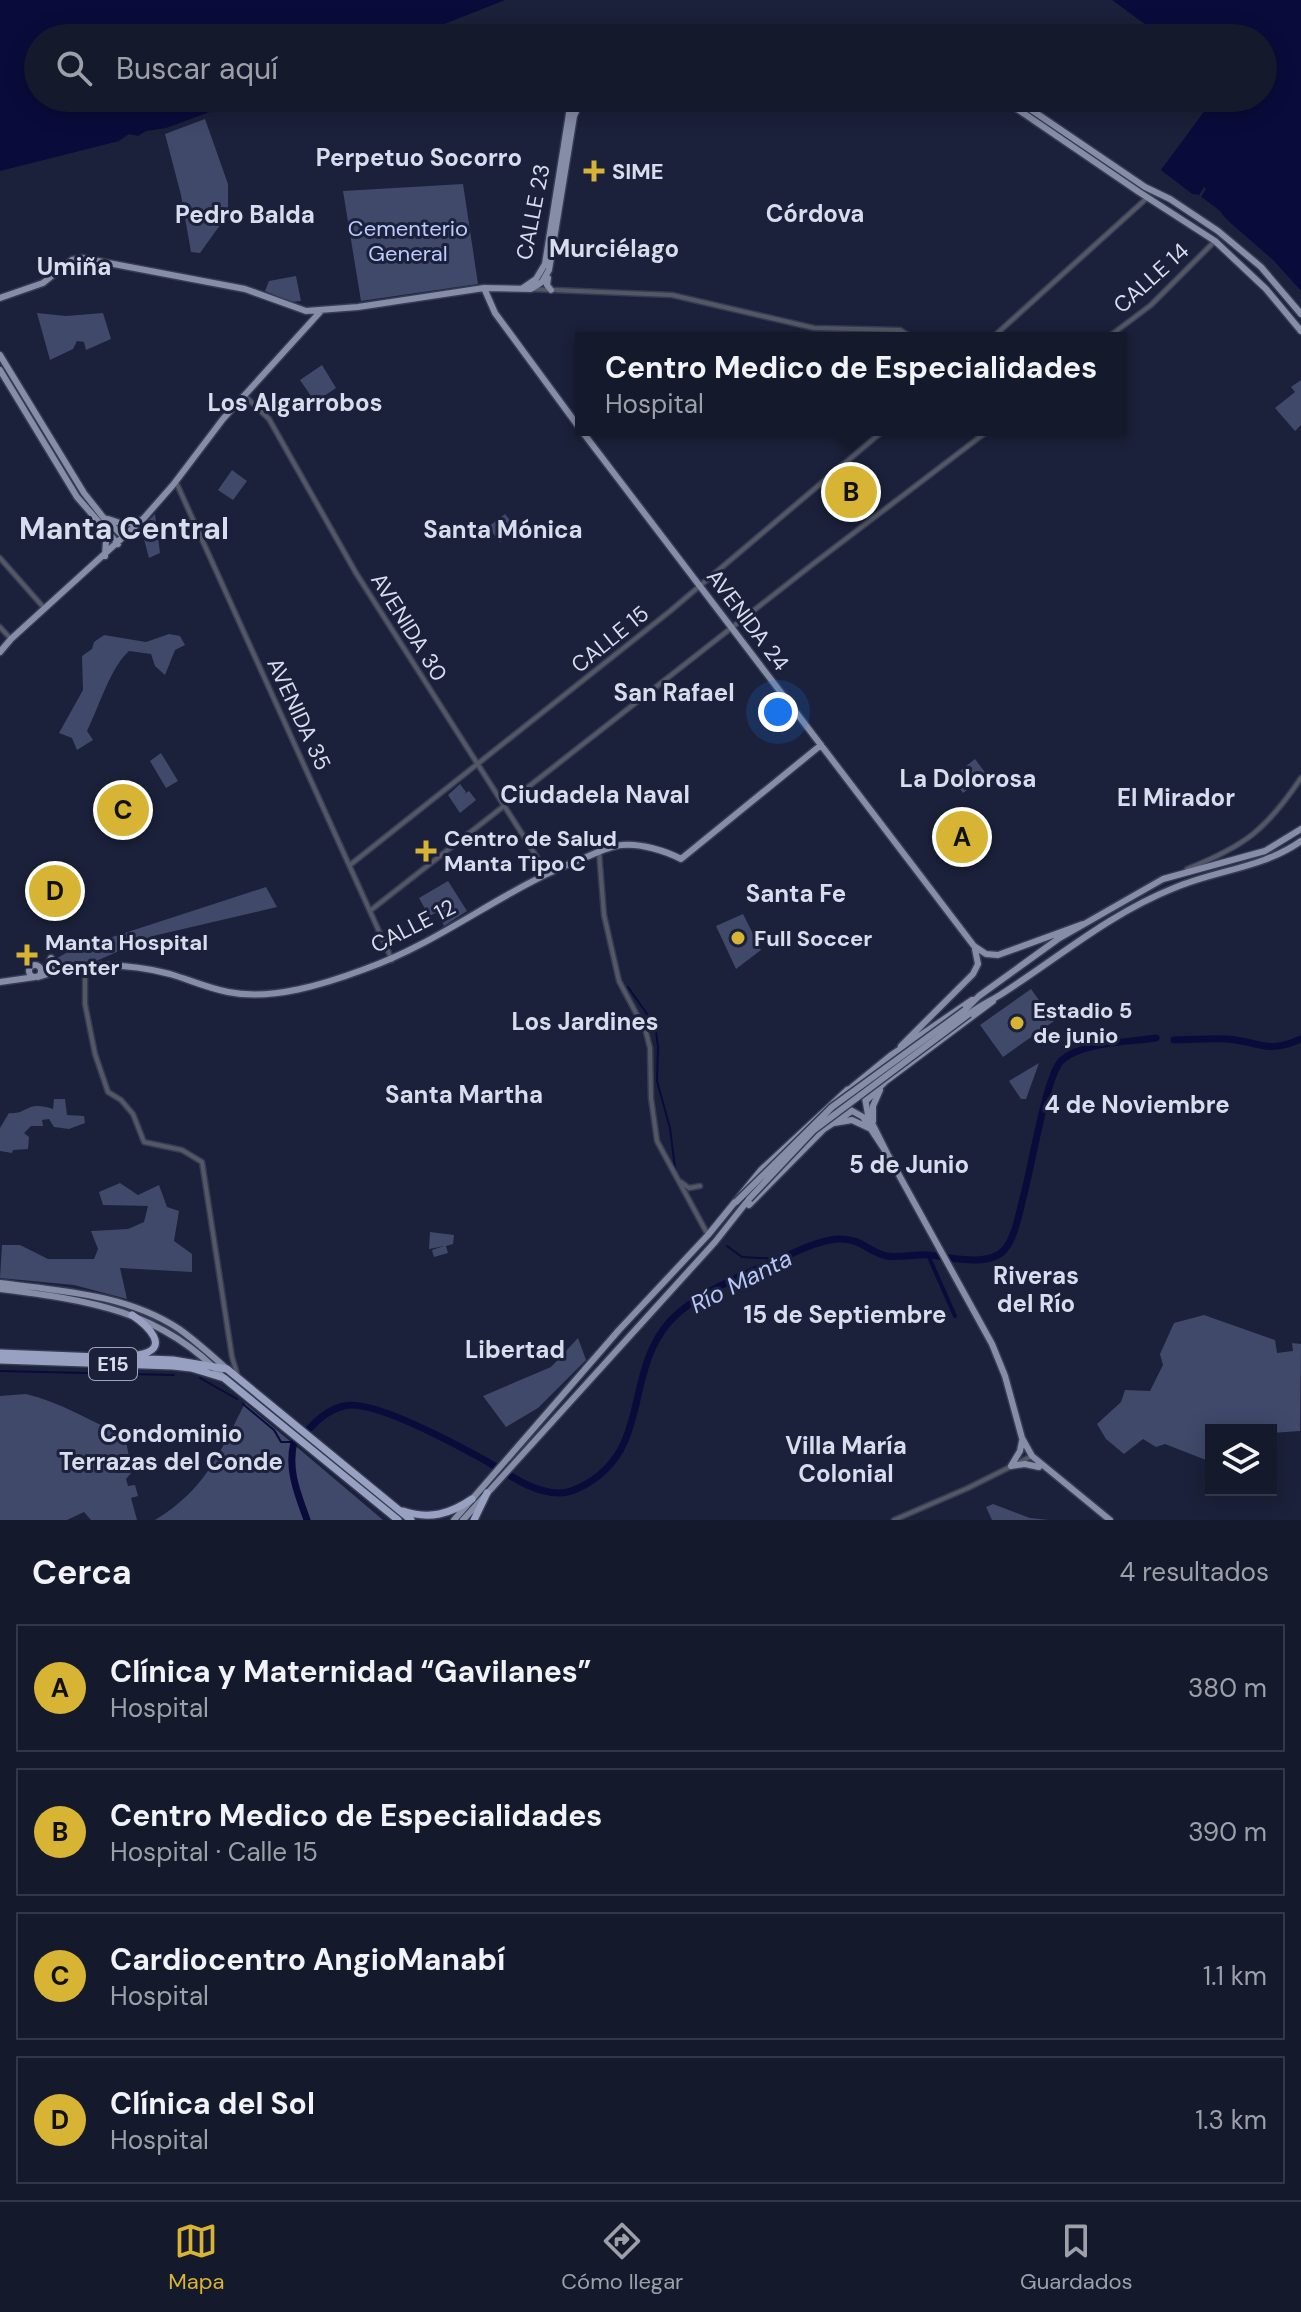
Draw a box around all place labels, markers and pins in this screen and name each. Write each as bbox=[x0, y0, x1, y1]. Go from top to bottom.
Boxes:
place label: SIME bbox=[612, 157, 664, 186]
marker: SIME bbox=[583, 160, 605, 182]
pin: B bbox=[825, 462, 877, 522]
pin: C bbox=[97, 780, 149, 840]
pin: A bbox=[936, 807, 988, 867]
place label: Centro de Salud Manta Tipo C bbox=[444, 824, 617, 878]
marker: Centro de Salud Manta Tipo C bbox=[415, 840, 437, 862]
pin: D bbox=[29, 861, 81, 921]
place label: Full Soccer bbox=[754, 924, 872, 953]
place label: Manta Hospital Center bbox=[45, 928, 208, 982]
marker: Full Soccer bbox=[729, 929, 747, 947]
marker: Manta Hospital Center bbox=[16, 944, 38, 966]
place label: Estadio 5 de junio bbox=[1033, 996, 1132, 1050]
marker: Estadio 5 de junio bbox=[1008, 1014, 1026, 1032]

